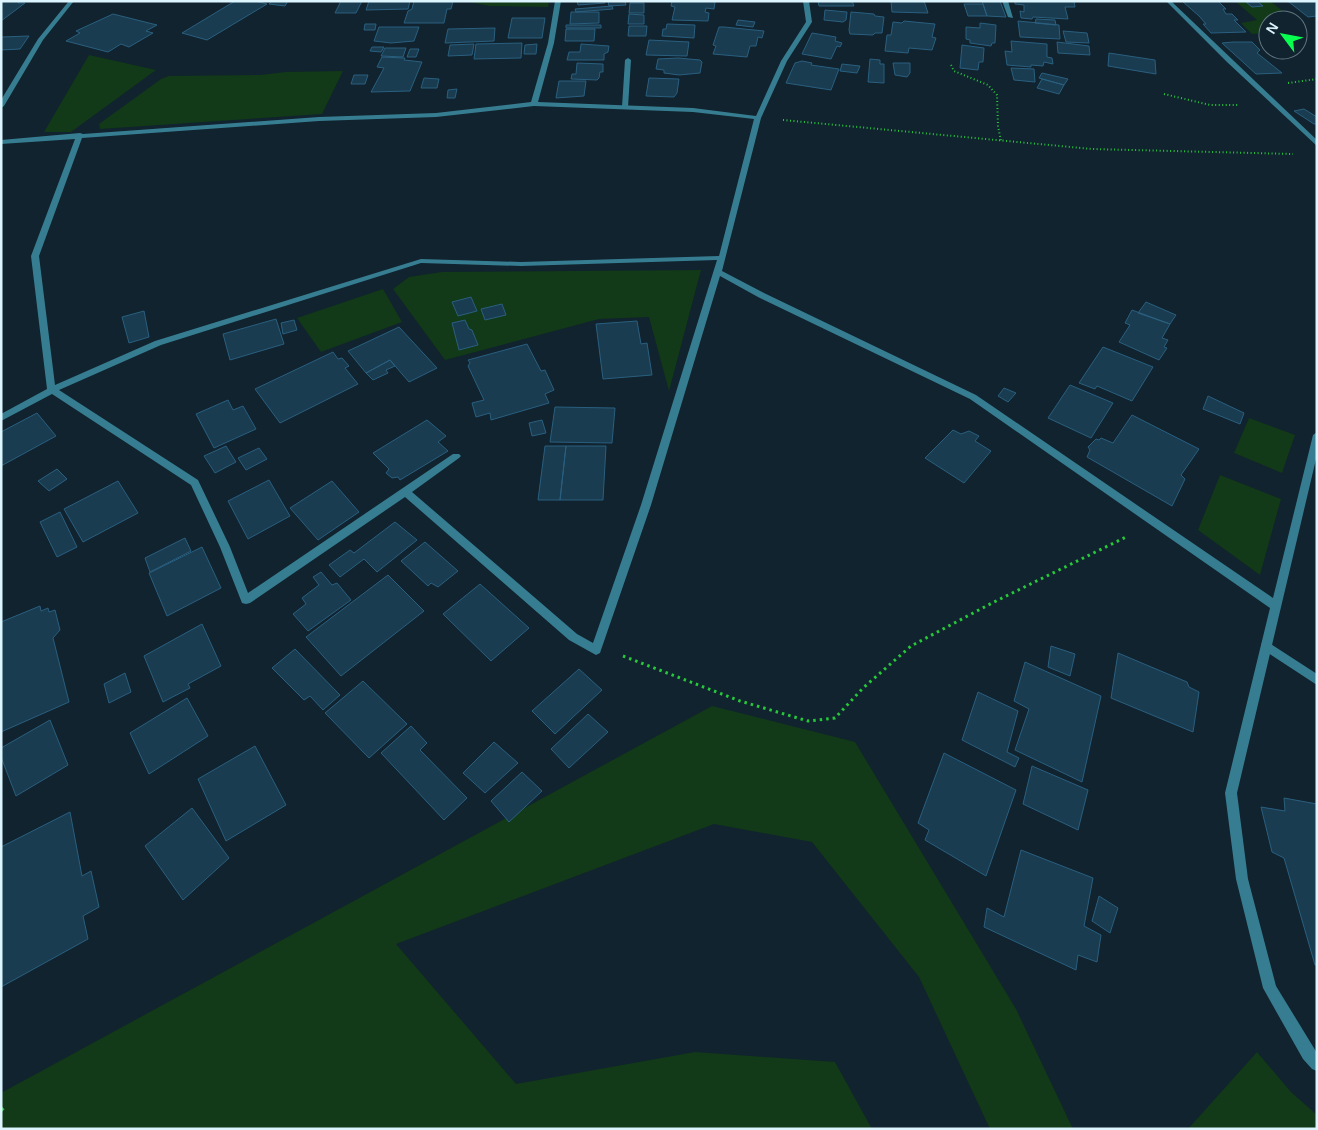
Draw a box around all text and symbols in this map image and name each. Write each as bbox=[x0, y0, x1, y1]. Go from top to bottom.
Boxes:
north arrow bbox=[1258, 10, 1308, 60]
text: N bbox=[1263, 20, 1281, 37]

